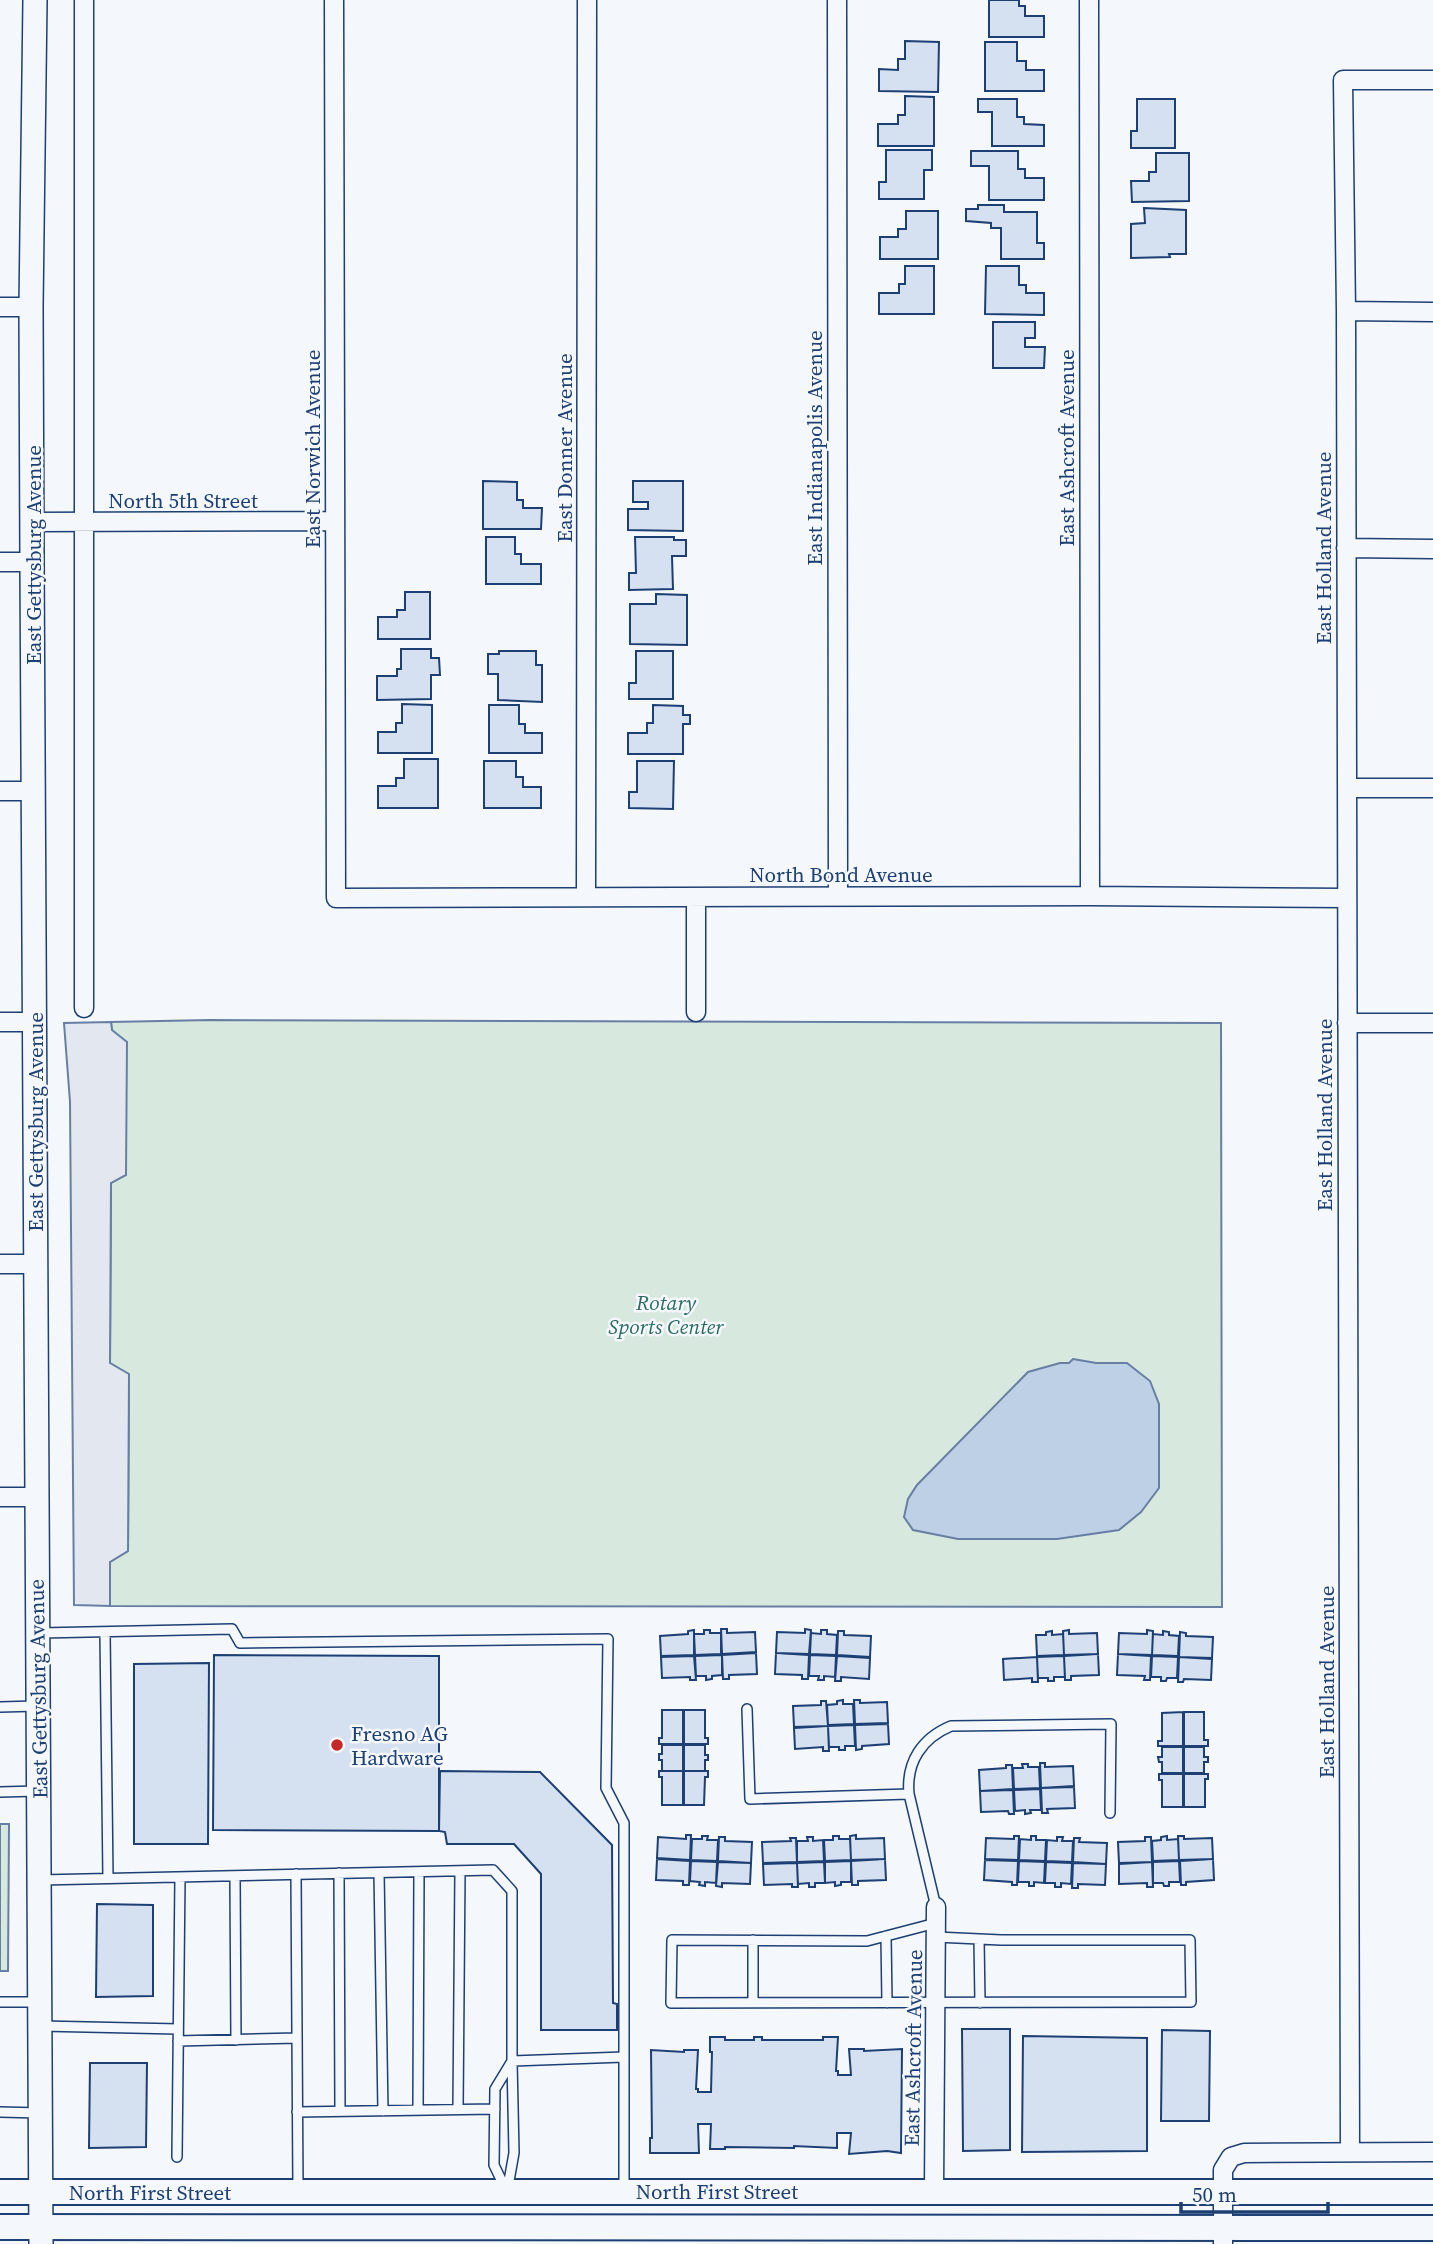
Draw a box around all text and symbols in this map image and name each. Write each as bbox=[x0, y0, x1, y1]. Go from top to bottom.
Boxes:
street label: East Indianapolis Avenue bbox=[800, 330, 829, 566]
street label: East Ashcroft Avenue bbox=[1052, 349, 1081, 547]
street label: East Norwich Avenue bbox=[298, 350, 327, 548]
street label: East Donner Avenue bbox=[550, 353, 579, 543]
street label: East Gettysburg Avenue bbox=[19, 445, 48, 665]
street label: East Holland Avenue bbox=[1309, 452, 1338, 645]
street label: North 5th Street bbox=[108, 486, 258, 515]
street label: North Bond Avenue bbox=[749, 860, 933, 889]
street label: East Gettysburg Avenue bbox=[21, 1012, 50, 1232]
street label: East Holland Avenue bbox=[1310, 1019, 1339, 1212]
park label: Rotary Sports Center bbox=[608, 1288, 724, 1341]
street label: East Gettysburg Avenue bbox=[22, 1579, 54, 1799]
street label: East Holland Avenue bbox=[1312, 1586, 1341, 1779]
place label: Fresno AG Hardware bbox=[351, 1719, 448, 1772]
marker: Fresno AG Hardware bbox=[329, 1737, 345, 1753]
street label: East Ashcroft Avenue bbox=[897, 1949, 929, 2147]
scale bar bbox=[1181, 2170, 1328, 2214]
street label: North First Street bbox=[636, 2177, 798, 2206]
street label: North First Street bbox=[69, 2178, 231, 2207]
text: 50 m bbox=[1192, 2180, 1237, 2209]

